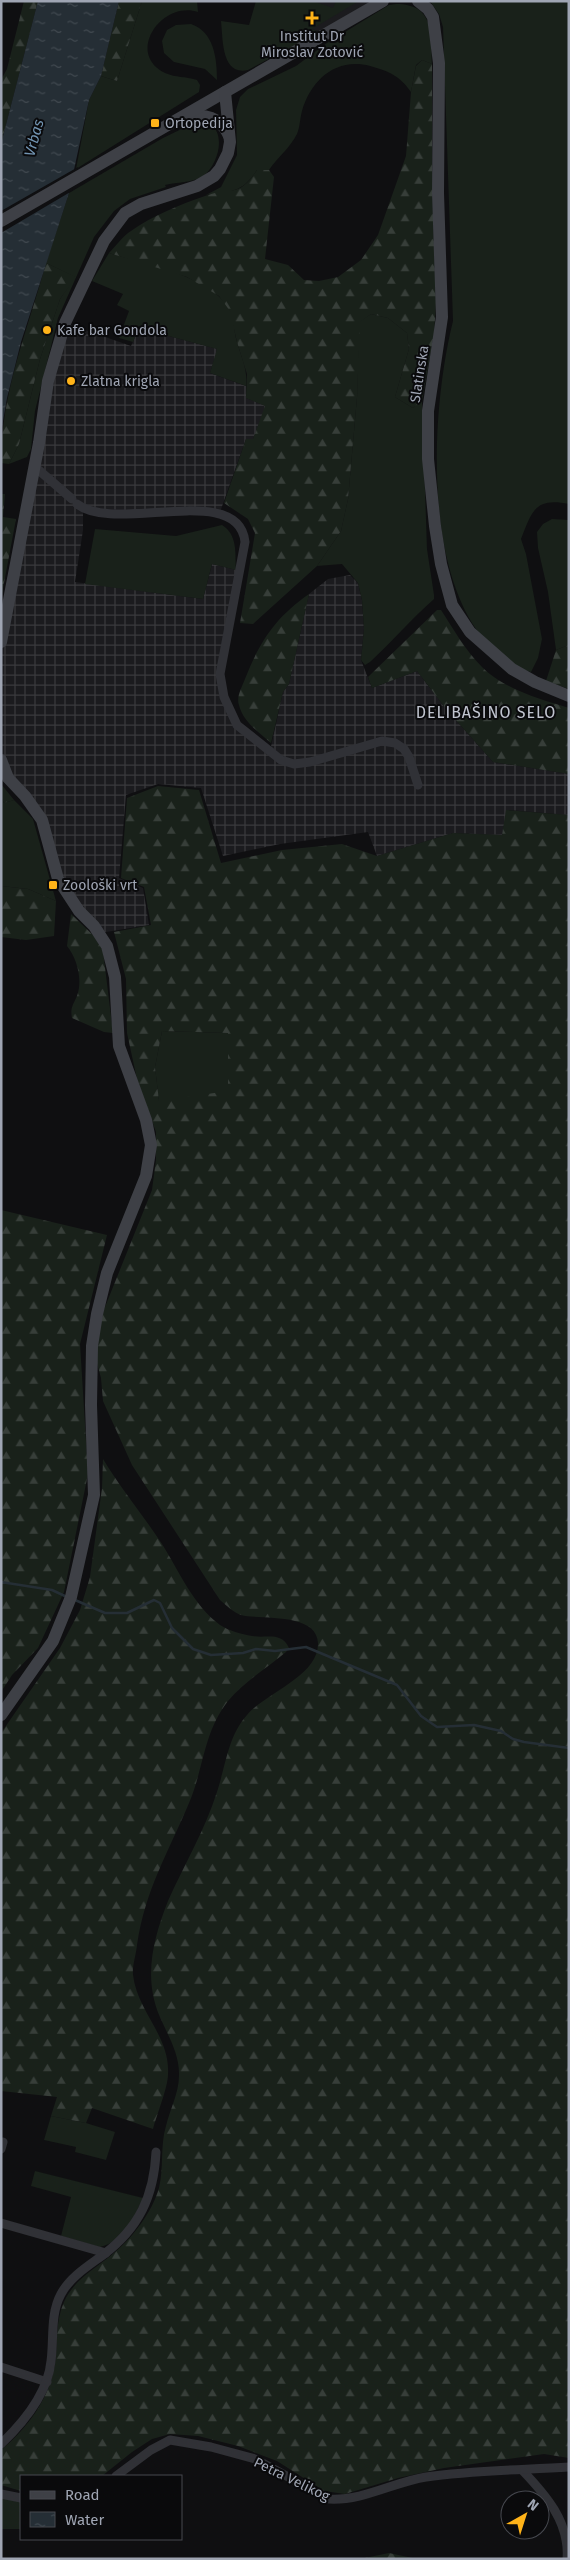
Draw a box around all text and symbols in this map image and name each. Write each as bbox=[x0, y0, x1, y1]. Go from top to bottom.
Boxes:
marker: Institut Dr Miroslav Zotović bbox=[305, 11, 319, 25]
place label: Institut Dr Miroslav Zotović bbox=[261, 28, 363, 61]
place label: Ortopedija bbox=[165, 115, 233, 132]
water label: Vrbas bbox=[20, 117, 48, 159]
marker: Ortopedija bbox=[149, 117, 161, 129]
place label: Kafe bar Gondola bbox=[57, 322, 167, 339]
marker: Kafe bar Gondola bbox=[41, 324, 53, 336]
street label: Slatinska bbox=[407, 344, 432, 404]
place label: Zlatna krigla bbox=[81, 373, 160, 390]
marker: Zlatna krigla bbox=[65, 375, 77, 387]
district label: DELIBAŠINO SELO bbox=[416, 702, 556, 722]
place label: Zoološki vrt bbox=[63, 877, 138, 894]
marker: Zoološki vrt bbox=[47, 879, 59, 891]
street label: Petra Velikog bbox=[251, 2454, 333, 2505]
legend bbox=[20, 2475, 182, 2540]
text: Road bbox=[65, 2486, 100, 2504]
north arrow bbox=[500, 2490, 550, 2540]
text: N bbox=[524, 2496, 542, 2515]
text: Water bbox=[65, 2511, 104, 2529]

